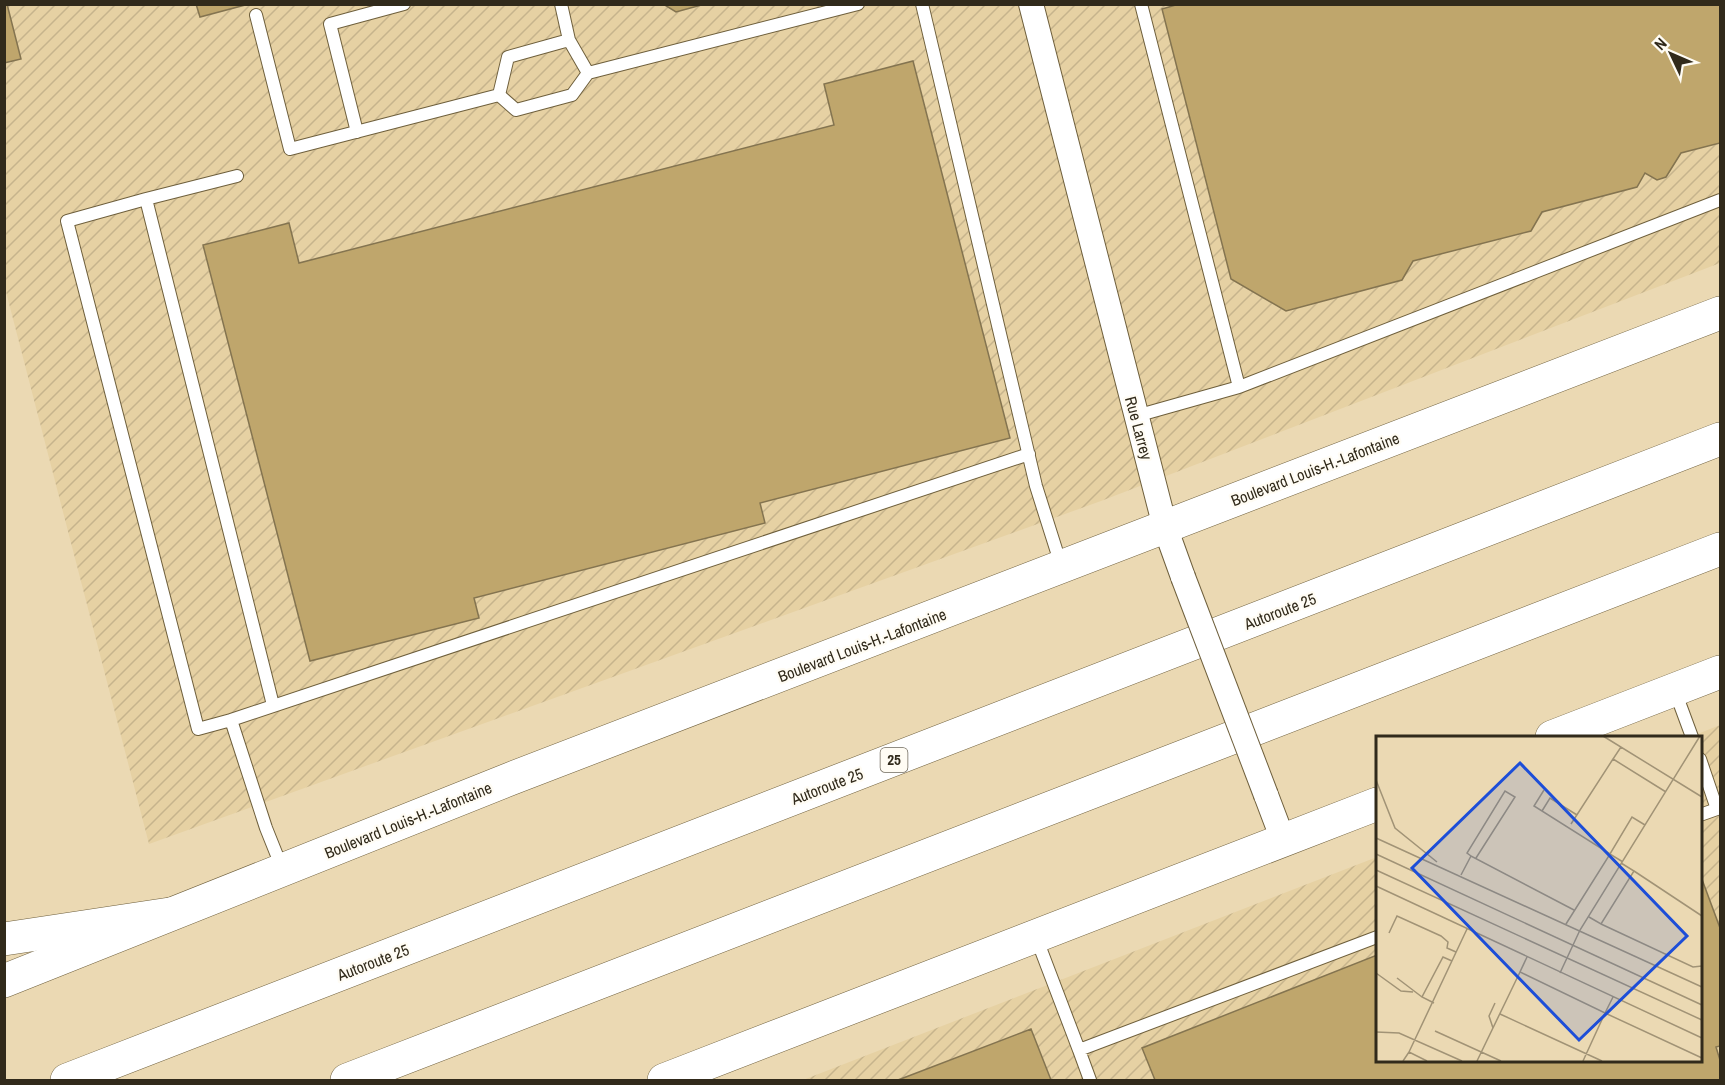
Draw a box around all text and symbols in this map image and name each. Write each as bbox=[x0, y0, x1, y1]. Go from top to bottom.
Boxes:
north arrow bbox=[1641, 24, 1701, 84]
text: N bbox=[1649, 33, 1671, 55]
street label: Rue Larrey bbox=[1120, 394, 1158, 463]
street label: Boulevard Louis-H.-Lafontaine bbox=[1228, 427, 1402, 511]
street label: Autoroute 25 bbox=[1240, 587, 1319, 635]
street label: Boulevard Louis-H.-Lafontaine bbox=[775, 603, 949, 687]
inset map bbox=[1376, 736, 1701, 1061]
road number: 25 bbox=[880, 748, 908, 772]
street label: Autoroute 25 bbox=[787, 762, 866, 810]
street label: Boulevard Louis-H.-Lafontaine bbox=[321, 776, 495, 864]
street label: Autoroute 25 bbox=[333, 938, 412, 986]

